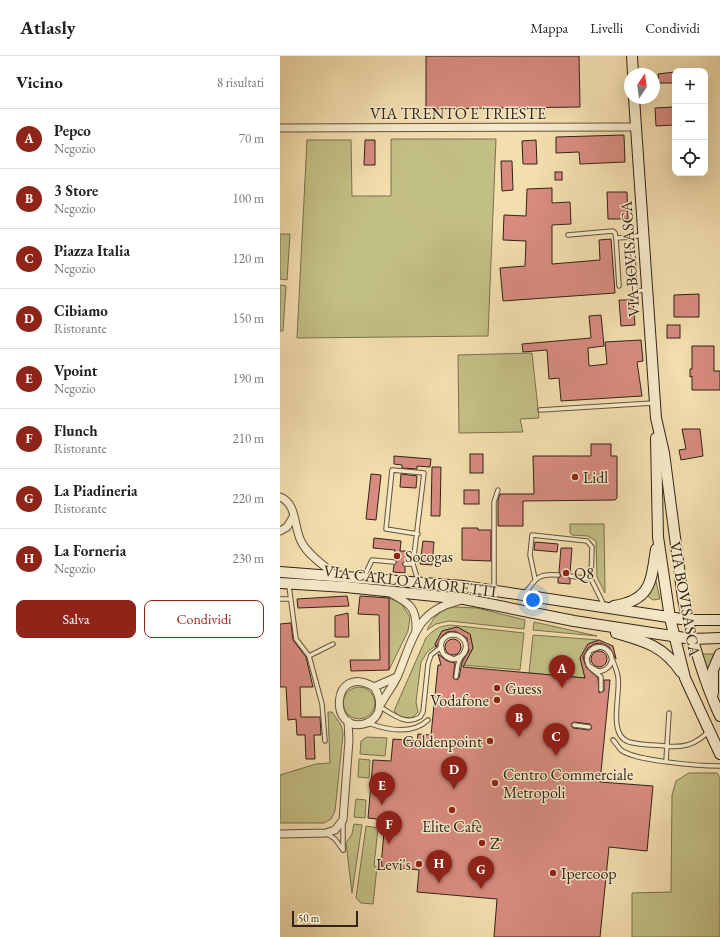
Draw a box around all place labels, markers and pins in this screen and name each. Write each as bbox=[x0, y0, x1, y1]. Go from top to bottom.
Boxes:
place label: Lidl bbox=[583, 467, 608, 488]
marker: Lidl bbox=[570, 472, 580, 482]
place label: Socogas bbox=[405, 546, 453, 567]
marker: Socogas bbox=[392, 551, 402, 561]
place label: Q8 bbox=[574, 563, 594, 584]
marker: Q8 bbox=[561, 568, 571, 578]
pin: A bbox=[549, 655, 575, 688]
place label: Guess bbox=[505, 678, 542, 699]
marker: Guess bbox=[492, 683, 502, 693]
place label: Vodafone bbox=[430, 690, 489, 711]
marker: Vodafone bbox=[492, 695, 502, 705]
pin: B bbox=[506, 704, 532, 737]
pin: C bbox=[543, 723, 569, 756]
place label: Goldenpoint bbox=[402, 731, 482, 752]
marker: Goldenpoint bbox=[485, 736, 495, 746]
pin: D bbox=[441, 756, 467, 789]
place label: Centro Commerciale Metropoli bbox=[503, 764, 633, 803]
pin: E bbox=[369, 772, 395, 805]
marker: Centro Commerciale Metropoli bbox=[490, 778, 500, 788]
marker: Elite Cafè bbox=[447, 805, 457, 815]
pin: F bbox=[376, 811, 402, 844]
place label: Elite Cafè bbox=[422, 816, 482, 837]
place label: Z̈ bbox=[490, 833, 503, 854]
marker: Z̈ bbox=[477, 838, 487, 848]
pin: H bbox=[426, 850, 452, 883]
place label: Levi's bbox=[376, 854, 411, 875]
pin: G bbox=[468, 856, 494, 889]
marker: Levi's bbox=[414, 859, 424, 869]
place label: Ipercoop bbox=[561, 863, 617, 884]
marker: Ipercoop bbox=[548, 868, 558, 878]

